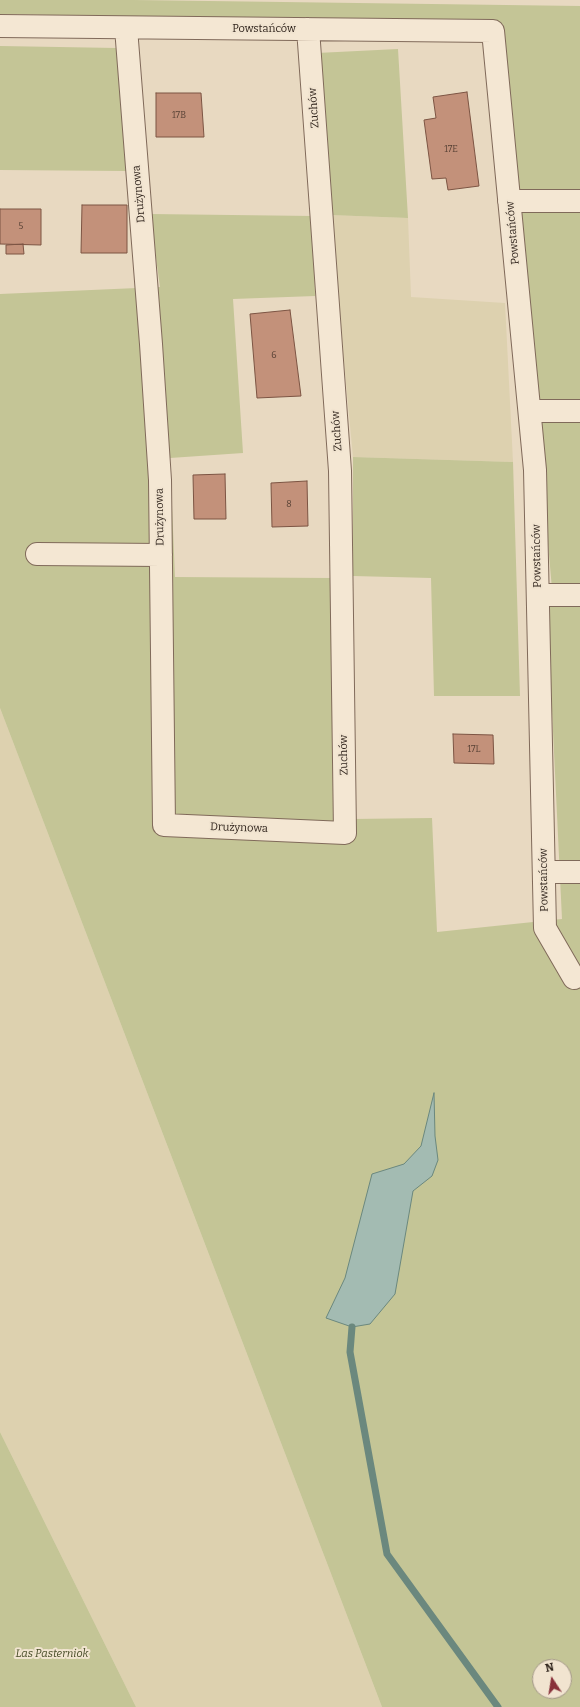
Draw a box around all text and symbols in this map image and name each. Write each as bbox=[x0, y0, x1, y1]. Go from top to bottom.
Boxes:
street label: Powstańców bbox=[232, 22, 296, 36]
street label: Zuchów bbox=[306, 87, 322, 129]
house number: 17B bbox=[172, 110, 186, 120]
house number: 17E bbox=[444, 144, 458, 154]
street label: Drużynowa bbox=[130, 165, 148, 223]
street label: Powstańców bbox=[504, 201, 522, 265]
house number: 5 bbox=[19, 221, 23, 231]
house number: 6 bbox=[271, 350, 277, 360]
street label: Zuchów bbox=[329, 410, 345, 452]
street label: Drużynowa bbox=[153, 488, 167, 546]
house number: 8 bbox=[286, 499, 292, 509]
street label: Powstańców bbox=[530, 524, 544, 588]
street label: Zuchów bbox=[337, 735, 351, 775]
house number: 17L bbox=[467, 744, 481, 754]
street label: Drużynowa bbox=[210, 820, 268, 836]
street label: Powstańców bbox=[537, 848, 551, 912]
park label: Las Pasterniok bbox=[16, 1647, 88, 1661]
north arrow bbox=[532, 1659, 572, 1699]
text: N bbox=[544, 1661, 555, 1675]

